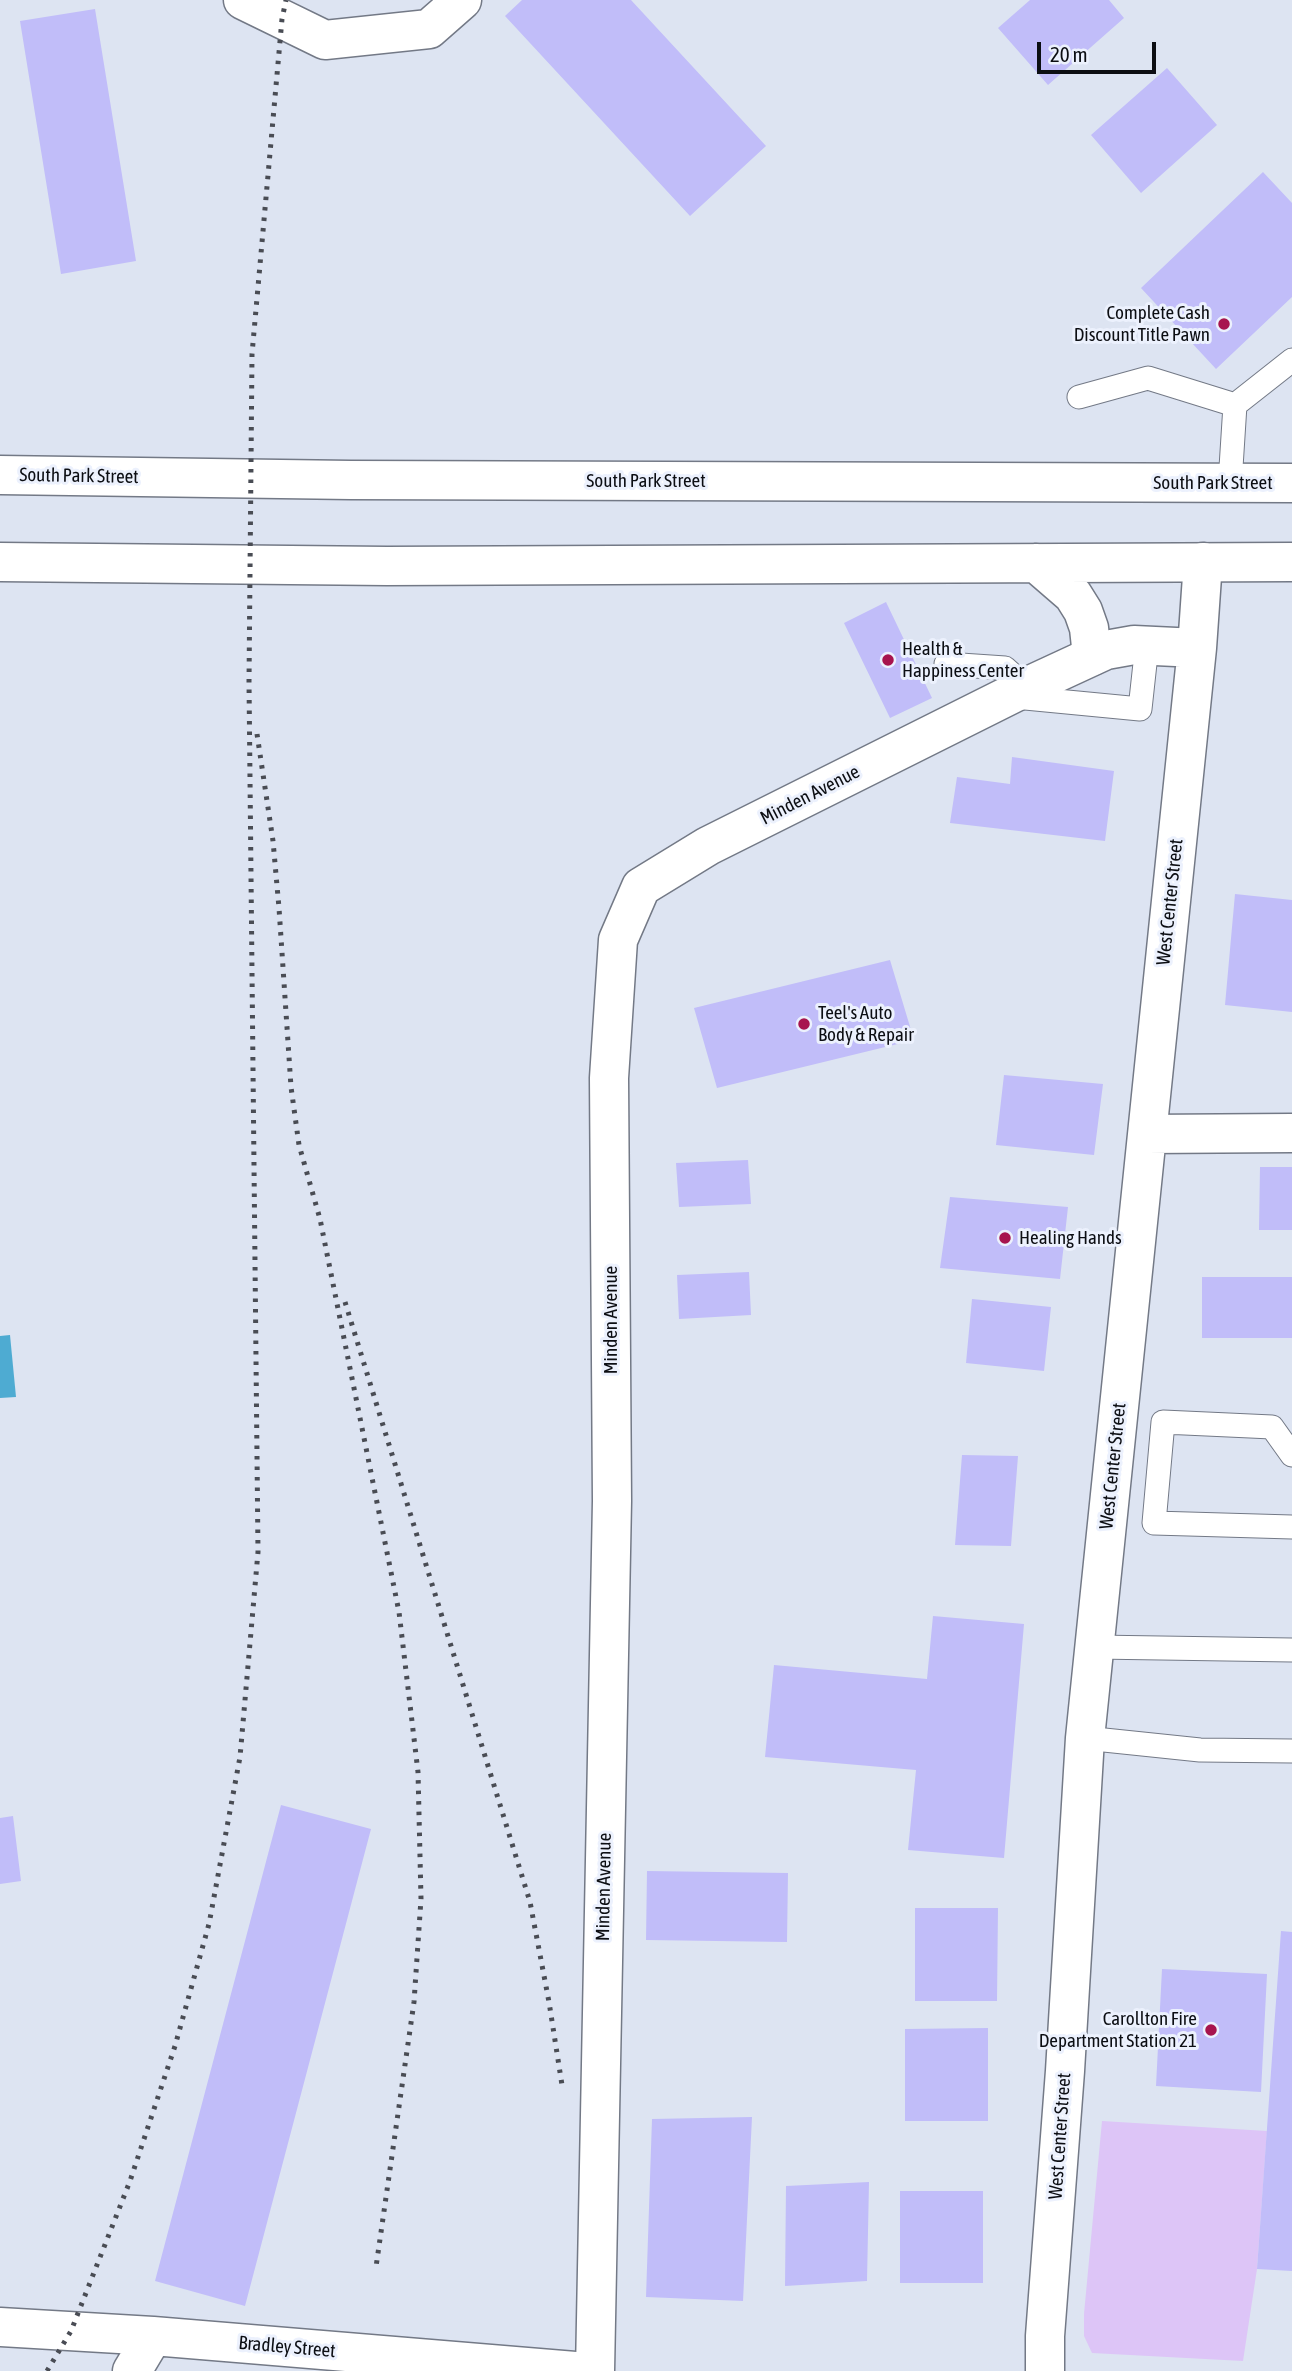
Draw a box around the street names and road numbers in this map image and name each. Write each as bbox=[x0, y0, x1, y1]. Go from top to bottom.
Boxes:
street label: South Park Street bbox=[19, 464, 139, 488]
street label: South Park Street bbox=[586, 470, 706, 492]
street label: South Park Street bbox=[1153, 472, 1273, 494]
street label: Minden Avenue bbox=[757, 760, 863, 830]
street label: West Center Street bbox=[1152, 838, 1188, 966]
street label: Minden Avenue bbox=[600, 1266, 622, 1374]
street label: West Center Street bbox=[1095, 1402, 1131, 1530]
street label: Minden Avenue bbox=[592, 1833, 616, 1941]
street label: West Center Street bbox=[1044, 2072, 1076, 2200]
street label: Bradley Street bbox=[237, 2331, 337, 2363]

